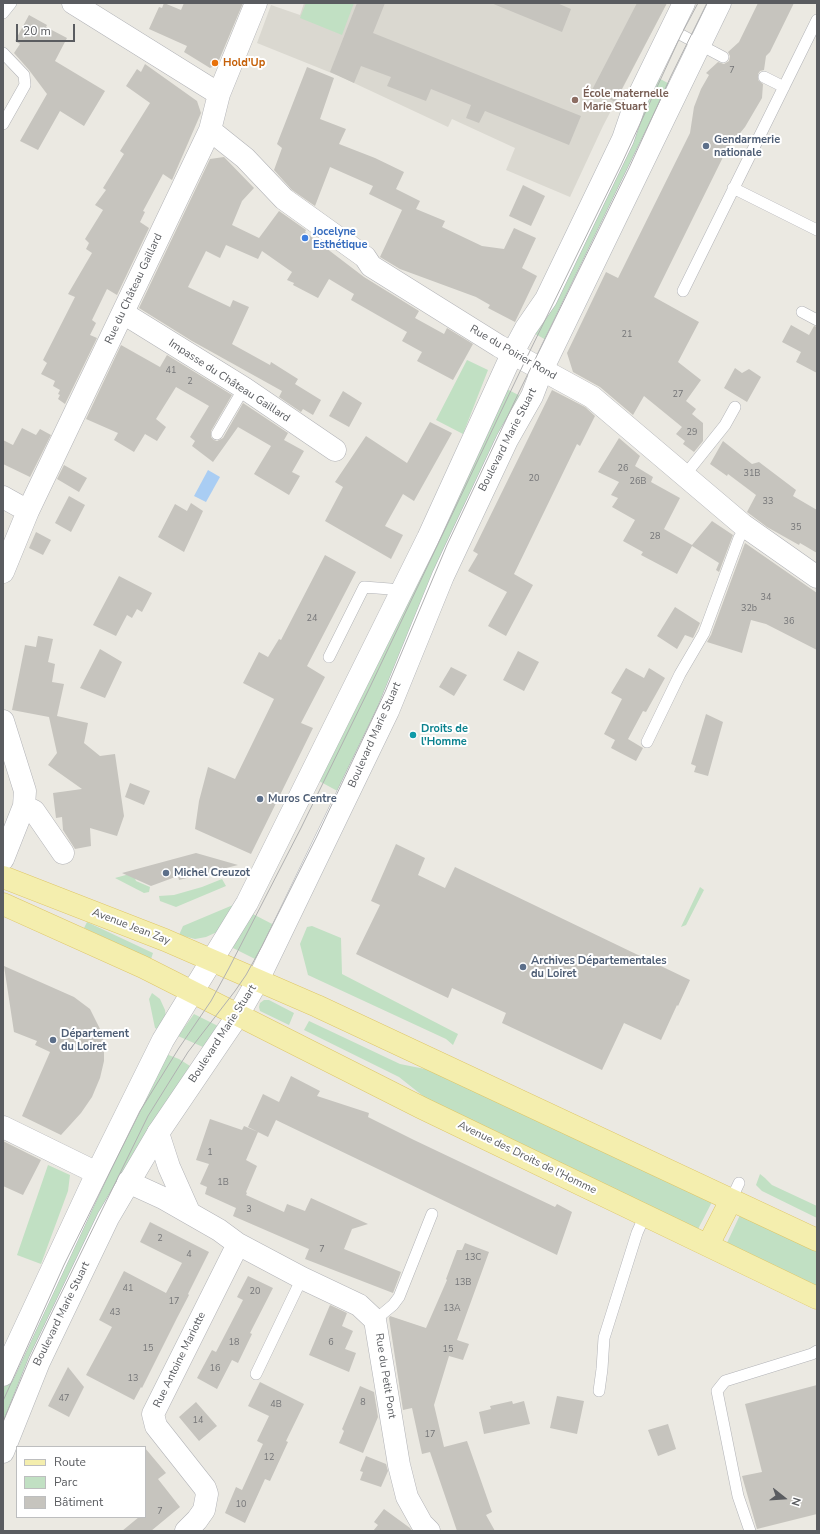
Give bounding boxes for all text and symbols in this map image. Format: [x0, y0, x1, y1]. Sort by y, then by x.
scale bar [18, 16, 77, 42]
text: 20 m [23, 23, 51, 39]
place label: Hold'Up [223, 56, 265, 70]
marker: Hold'Up [210, 58, 220, 68]
house number: 7 [729, 66, 735, 76]
place label: École maternelle Marie Stuart [583, 87, 669, 113]
marker: École maternelle Marie Stuart [570, 95, 580, 105]
place label: Gendarmerie nationale [714, 133, 780, 159]
marker: Gendarmerie nationale [701, 141, 711, 151]
place label: Jocelyne Esthétique [313, 225, 367, 251]
street label: Rue du Château Gaillard [103, 232, 165, 346]
marker: Jocelyne Esthétique [300, 233, 310, 243]
street label: Rue du Poirier Rond [467, 323, 559, 383]
house number: 21 [622, 330, 632, 340]
street label: Impasse du Château Gaillard [166, 337, 292, 425]
house number: 41 [166, 366, 176, 376]
house number: 2 [187, 377, 193, 387]
street label: Boulevard Marie Stuart [476, 386, 540, 494]
house number: 27 [673, 390, 683, 400]
house number: 29 [687, 428, 697, 438]
house number: 26 [618, 464, 628, 474]
house number: 31B [744, 469, 760, 479]
house number: 20 [529, 474, 539, 484]
house number: 26B [630, 477, 646, 487]
house number: 33 [763, 497, 773, 507]
house number: 35 [791, 523, 801, 533]
house number: 28 [650, 532, 660, 542]
house number: 34 [761, 593, 771, 603]
house number: 32b [741, 604, 757, 614]
house number: 24 [307, 614, 317, 624]
house number: 36 [784, 617, 794, 627]
street label: Boulevard Marie Stuart [346, 680, 404, 790]
place label: Droits de l'Homme [421, 722, 468, 748]
marker: Droits de l'Homme [408, 730, 418, 740]
place label: Muros Centre [268, 792, 337, 806]
marker: Muros Centre [255, 794, 265, 804]
place label: Michel Creuzot [174, 866, 250, 880]
marker: Michel Creuzot [161, 868, 171, 878]
street label: Avenue Jean Zay [90, 906, 172, 948]
place label: Archives Départementales du Loiret [531, 954, 667, 980]
marker: Archives Départementales du Loiret [518, 962, 528, 972]
street label: Boulevard Marie Stuart [186, 982, 260, 1086]
place label: Département du Loiret [61, 1027, 129, 1053]
marker: Département du Loiret [48, 1035, 58, 1045]
street label: Avenue des Droits de l'Homme [455, 1119, 599, 1197]
house number: 1 [207, 1148, 213, 1158]
house number: 1B [217, 1178, 229, 1188]
house number: 3 [246, 1205, 252, 1215]
house number: 2 [157, 1234, 163, 1244]
house number: 7 [319, 1245, 325, 1255]
house number: 4 [186, 1250, 192, 1260]
house number: 13C [465, 1253, 481, 1263]
street label: Boulevard Marie Stuart [31, 1260, 93, 1368]
house number: 13B [455, 1278, 471, 1288]
house number: 41 [123, 1284, 133, 1294]
house number: 20 [250, 1287, 260, 1297]
house number: 17 [169, 1297, 179, 1307]
house number: 13A [443, 1304, 461, 1314]
house number: 43 [110, 1308, 120, 1318]
street label: Rue Antoine Mariotte [151, 1310, 209, 1410]
street label: Rue du Petit Pont [372, 1332, 398, 1420]
house number: 18 [229, 1338, 239, 1348]
house number: 6 [328, 1338, 334, 1348]
house number: 15 [143, 1344, 153, 1354]
house number: 15 [443, 1345, 453, 1355]
house number: 16 [210, 1364, 220, 1374]
house number: 13 [128, 1374, 138, 1384]
house number: 47 [59, 1394, 69, 1404]
house number: 8 [360, 1398, 366, 1408]
house number: 4B [270, 1400, 282, 1410]
house number: 14 [193, 1416, 203, 1426]
house number: 17 [425, 1430, 435, 1440]
legend [16, 1446, 146, 1518]
house number: 12 [264, 1453, 274, 1463]
text: Route [54, 1454, 86, 1470]
text: Parc [54, 1474, 77, 1490]
north arrow [764, 1478, 804, 1518]
text: Bâtiment [54, 1494, 103, 1510]
text: N [788, 1496, 804, 1508]
house number: 10 [236, 1500, 246, 1510]
house number: 7 [157, 1507, 163, 1517]

